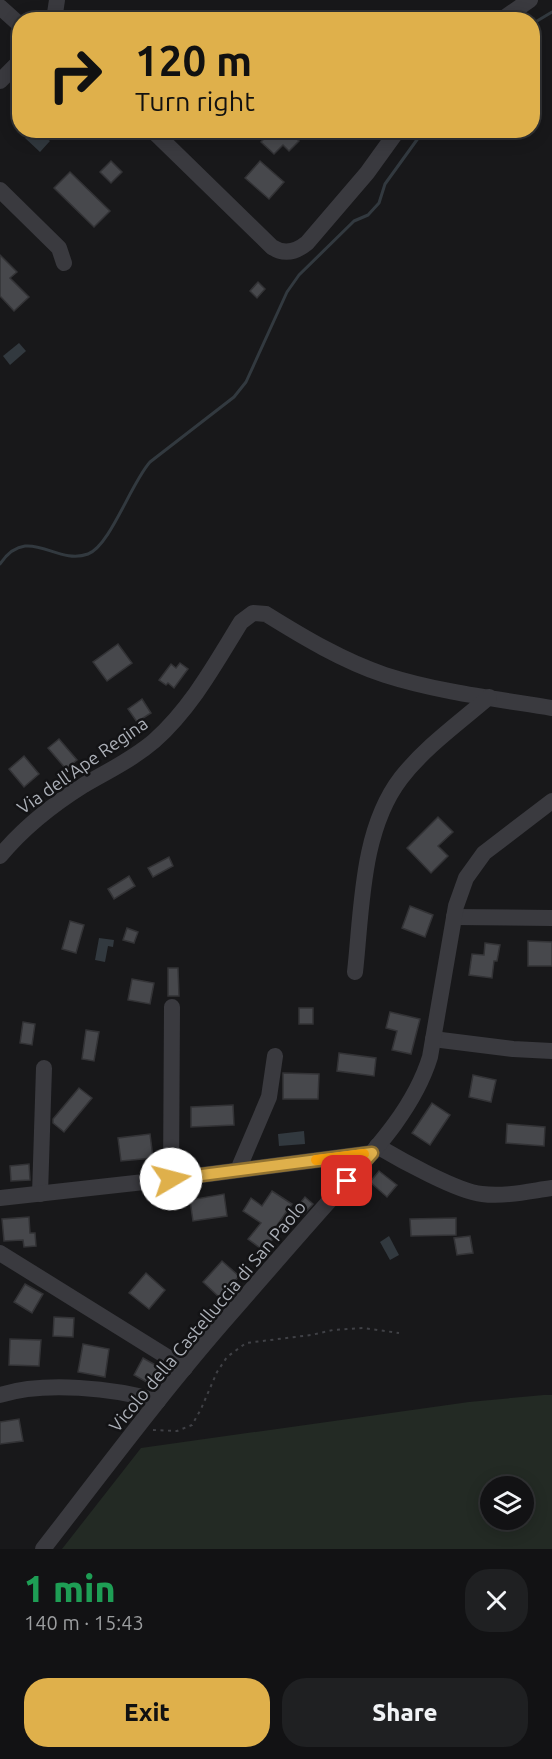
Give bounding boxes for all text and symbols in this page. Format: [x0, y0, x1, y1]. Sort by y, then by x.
icon: right [36, 36, 114, 114]
text: 120 m [135, 37, 252, 84]
text: Turn right [135, 86, 255, 116]
street label: Via dell'Ape Regina [13, 713, 151, 817]
position arrow [139, 1147, 203, 1211]
pin [321, 1155, 372, 1206]
icon: arrive [330, 1164, 363, 1197]
street label: Vicolo della Castelluccia di San Paolo [105, 1197, 309, 1435]
map controls [480, 1476, 534, 1530]
button: layers [480, 1476, 534, 1530]
text: 1 min [24, 1568, 116, 1609]
button: close [465, 1569, 528, 1632]
text: 140 m · 15:43 [24, 1611, 144, 1634]
button: Exit [24, 1678, 270, 1747]
button: Share [282, 1678, 528, 1747]

